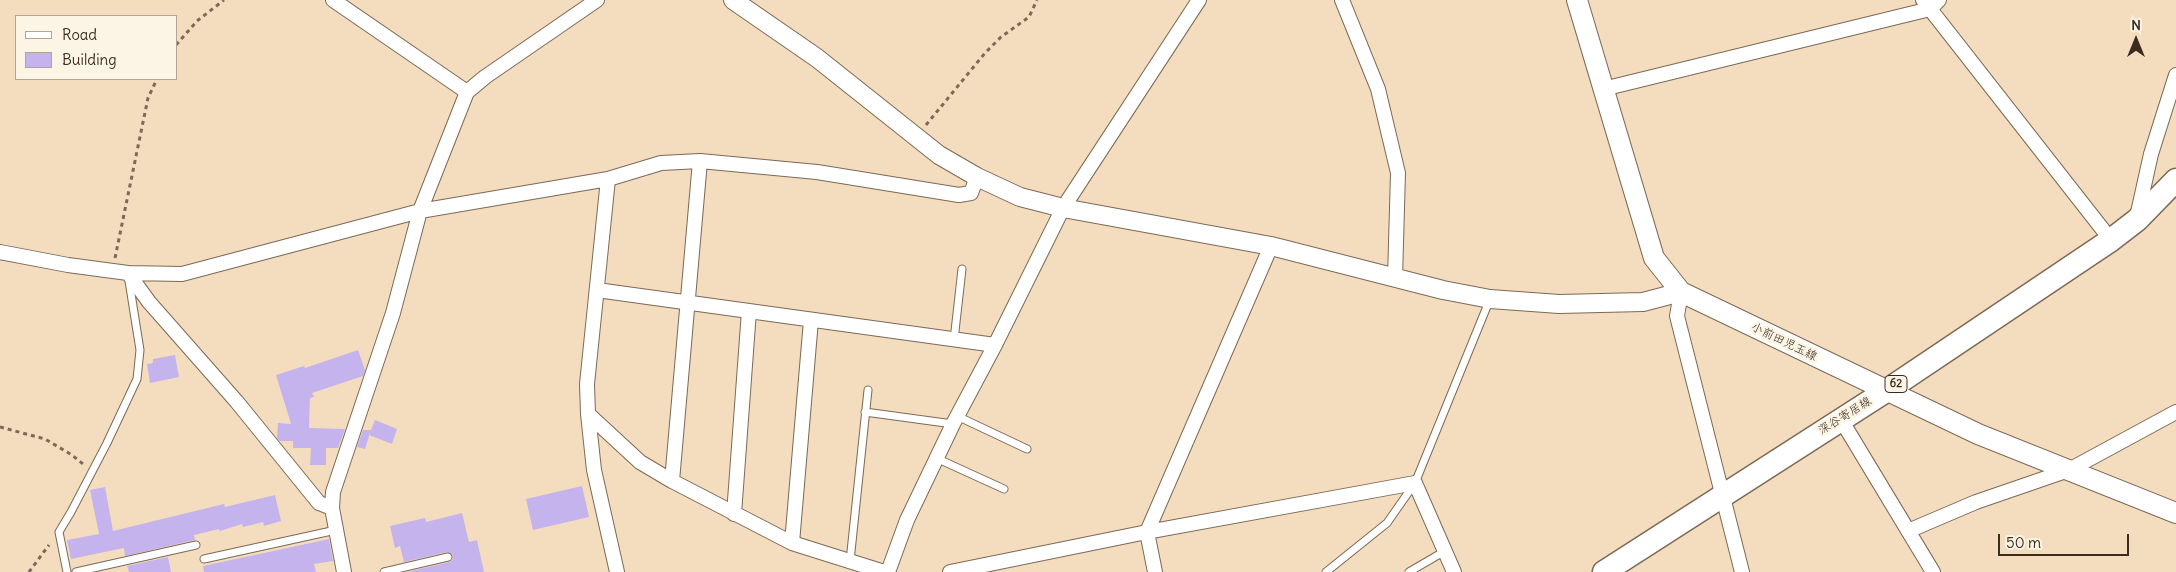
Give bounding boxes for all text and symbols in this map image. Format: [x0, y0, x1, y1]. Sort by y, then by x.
legend [15, 15, 178, 80]
north arrow [2111, 15, 2161, 65]
text: N [2131, 16, 2141, 34]
text: Road [62, 25, 97, 44]
text: Building [62, 50, 117, 69]
street label: 小前田児玉線 [1748, 320, 1820, 364]
road number: 62 [1885, 376, 1907, 392]
street label: 深谷寄居線 [1816, 394, 1874, 438]
scale bar [2001, 524, 2132, 556]
text: 50 m [2006, 533, 2041, 552]

